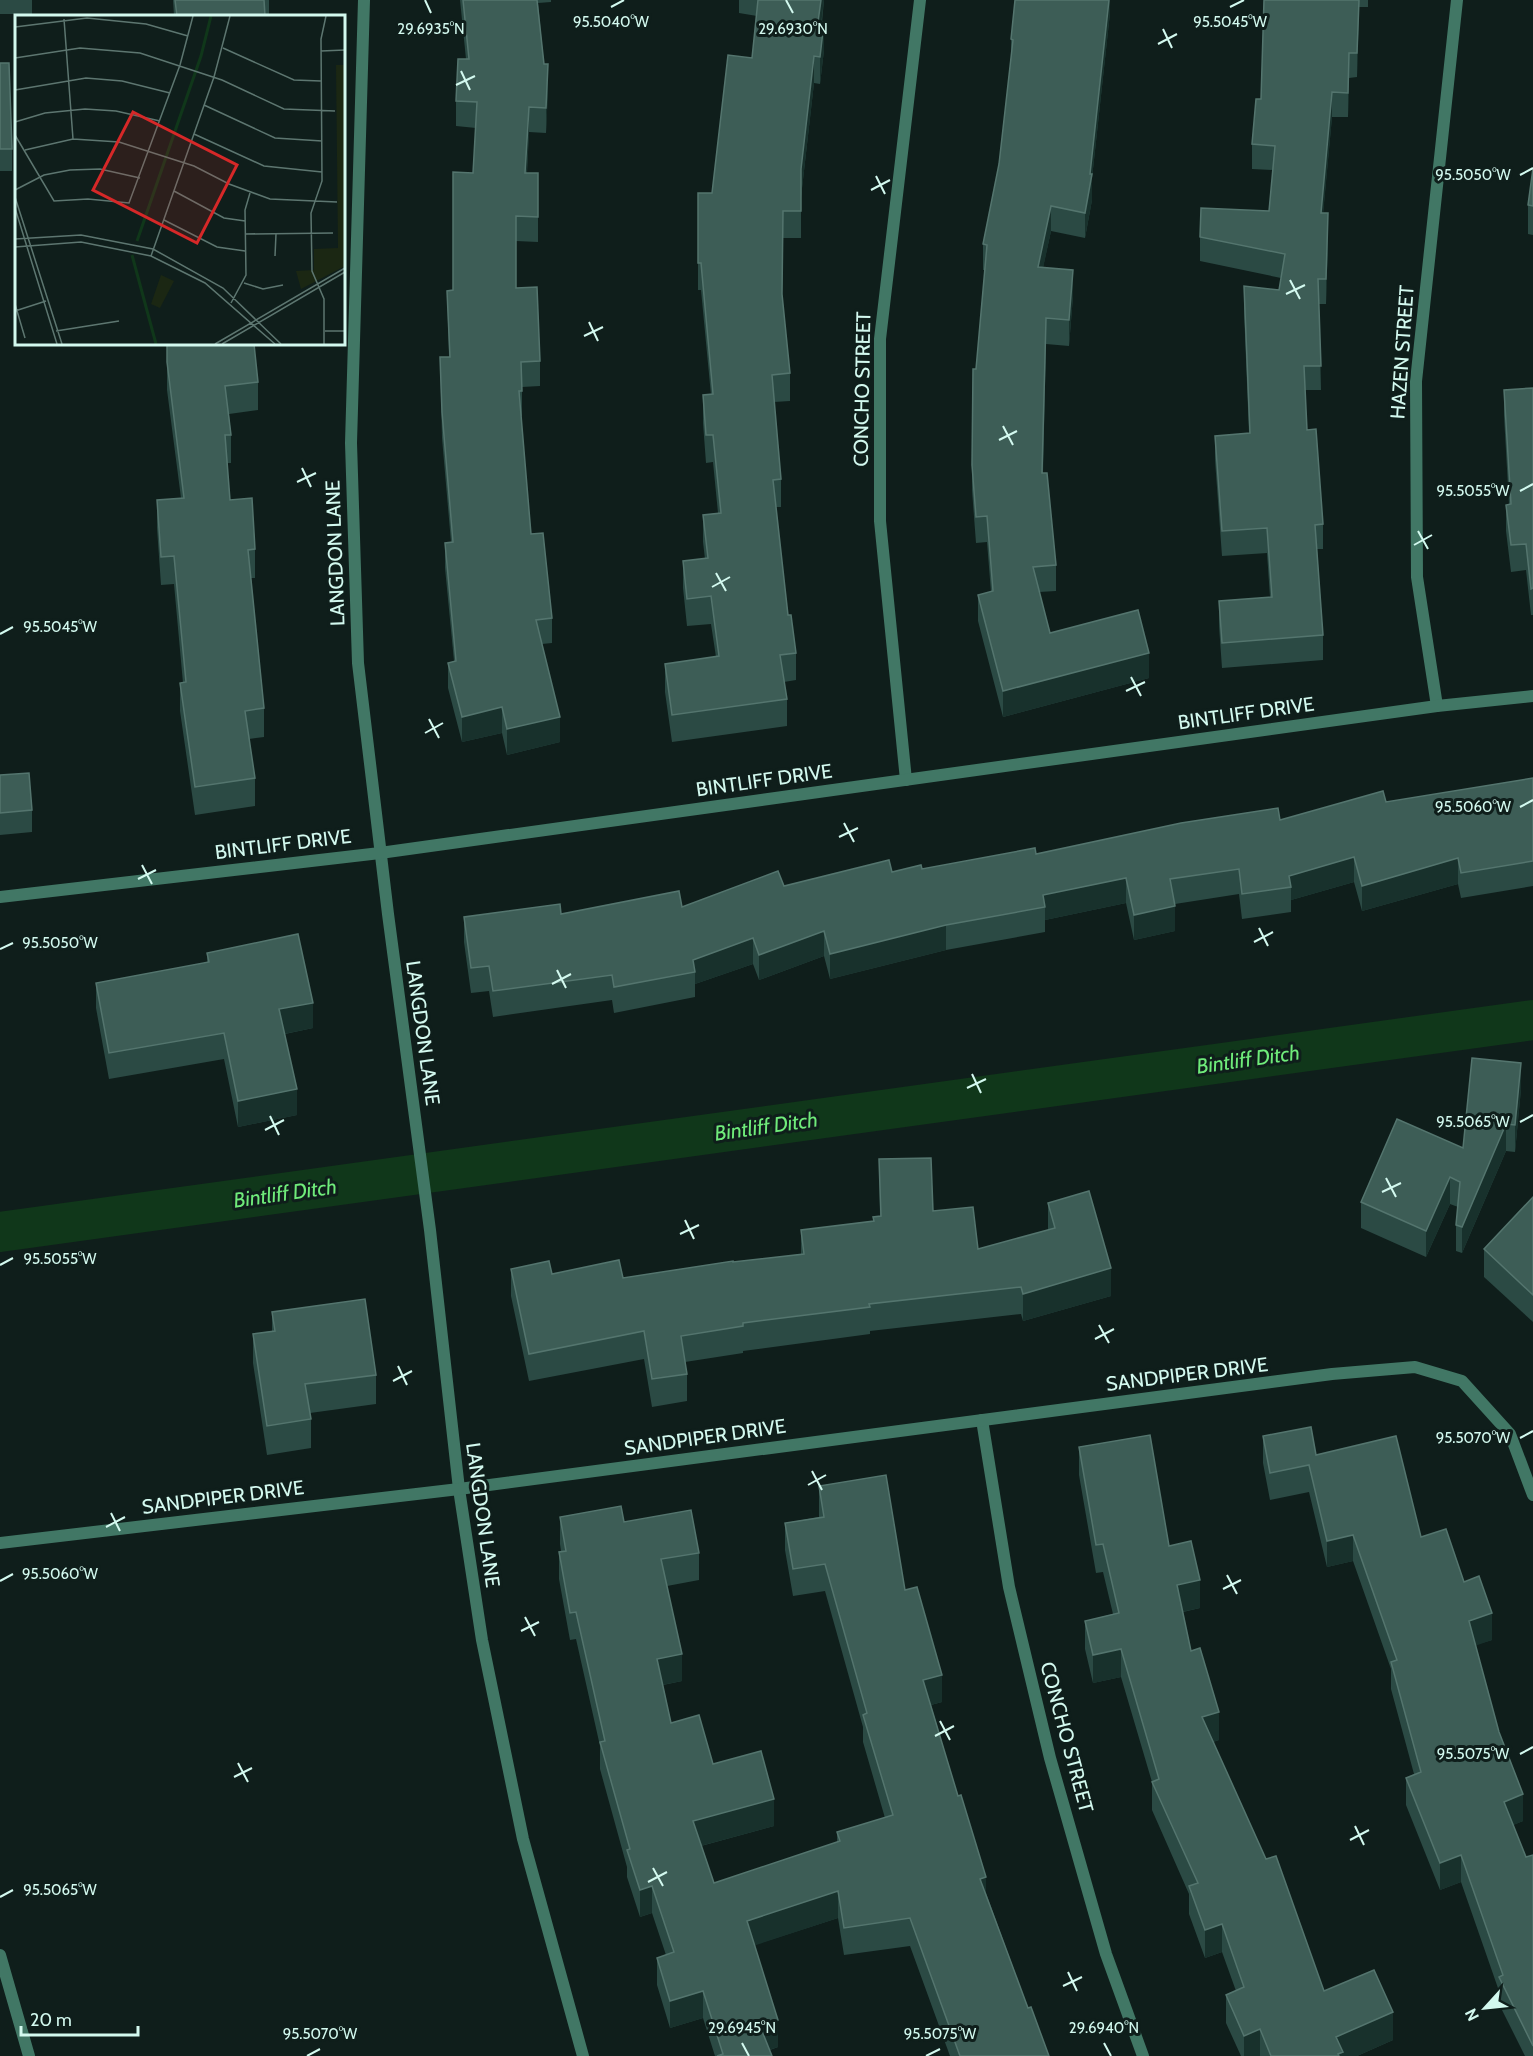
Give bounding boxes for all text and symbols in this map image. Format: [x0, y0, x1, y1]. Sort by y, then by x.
text: 95.5040°W [573, 13, 650, 31]
text: 95.5045°W [1193, 13, 1268, 31]
inset map [15, 15, 345, 345]
text: 29.6935°N [397, 20, 465, 38]
text: 29.6930°N [758, 20, 828, 38]
text: 95.5050°W [1435, 166, 1512, 184]
street label: HAZEN STREET [1385, 284, 1419, 420]
street label: CONCHO STREET [849, 311, 875, 467]
street label: LANGDON LANE [320, 480, 350, 626]
text: 95.5055°W [1436, 482, 1510, 500]
text: 95.5045°W [23, 618, 98, 636]
street label: BINTLIFF DRIVE [1176, 692, 1316, 734]
street label: BINTLIFF DRIVE [694, 759, 834, 801]
text: 95.5060°W [1435, 798, 1512, 816]
street label: BINTLIFF DRIVE [213, 824, 353, 864]
text: 95.5050°W [22, 934, 99, 952]
street label: LANGDON LANE [401, 959, 445, 1107]
water label: Bintliff Ditch [1195, 1039, 1301, 1079]
water label: Bintliff Ditch [713, 1106, 819, 1146]
text: 95.5065°W [1436, 1113, 1511, 1131]
water label: Bintliff Ditch [232, 1173, 338, 1213]
text: 95.5055°W [23, 1250, 97, 1268]
street label: SANDPIPER DRIVE [1105, 1352, 1269, 1396]
street label: SANDPIPER DRIVE [623, 1414, 787, 1460]
text: 95.5070°W [1436, 1429, 1511, 1447]
street label: LANGDON LANE [461, 1441, 505, 1589]
street label: SANDPIPER DRIVE [141, 1475, 305, 1519]
text: 95.5060°W [22, 1565, 99, 1583]
street label: CONCHO STREET [1035, 1659, 1099, 1815]
text: 95.5075°W [1437, 1745, 1510, 1763]
text: 95.5065°W [23, 1881, 98, 1899]
north arrow [1455, 1978, 1515, 2038]
scale bar [21, 1999, 138, 2037]
text: N [1461, 2005, 1483, 2024]
text: 20 m [30, 2009, 72, 2031]
text: 29.6945°N [708, 2019, 776, 2037]
text: 29.6940°N [1069, 2019, 1139, 2037]
text: 95.5070°W [283, 2025, 358, 2043]
text: 95.5075°W [904, 2025, 977, 2043]

